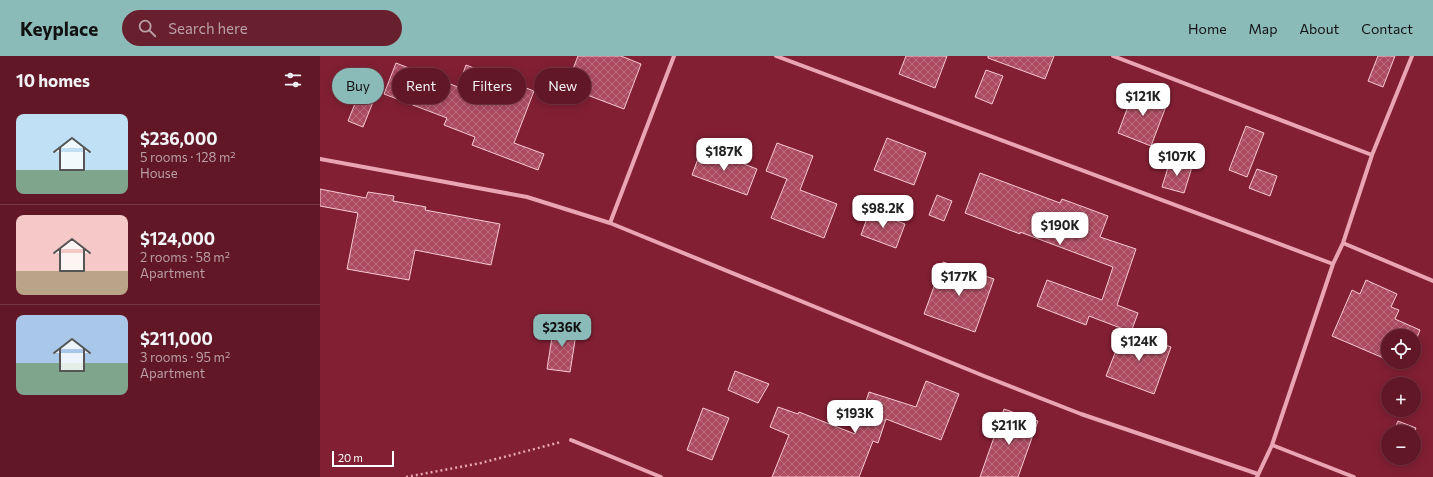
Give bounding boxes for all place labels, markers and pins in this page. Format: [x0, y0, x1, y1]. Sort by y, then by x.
pin: $121K [1115, 83, 1171, 117]
pin: $187K [696, 138, 752, 172]
pin: $107K [1149, 143, 1205, 177]
pin: $98.2K [850, 195, 916, 229]
pin: $190K [1032, 212, 1088, 246]
pin: $177K [931, 263, 987, 297]
pin: $236K [534, 314, 590, 348]
pin: $124K [1111, 328, 1167, 362]
pin: $193K [827, 400, 883, 434]
pin: $211K [981, 412, 1037, 446]

